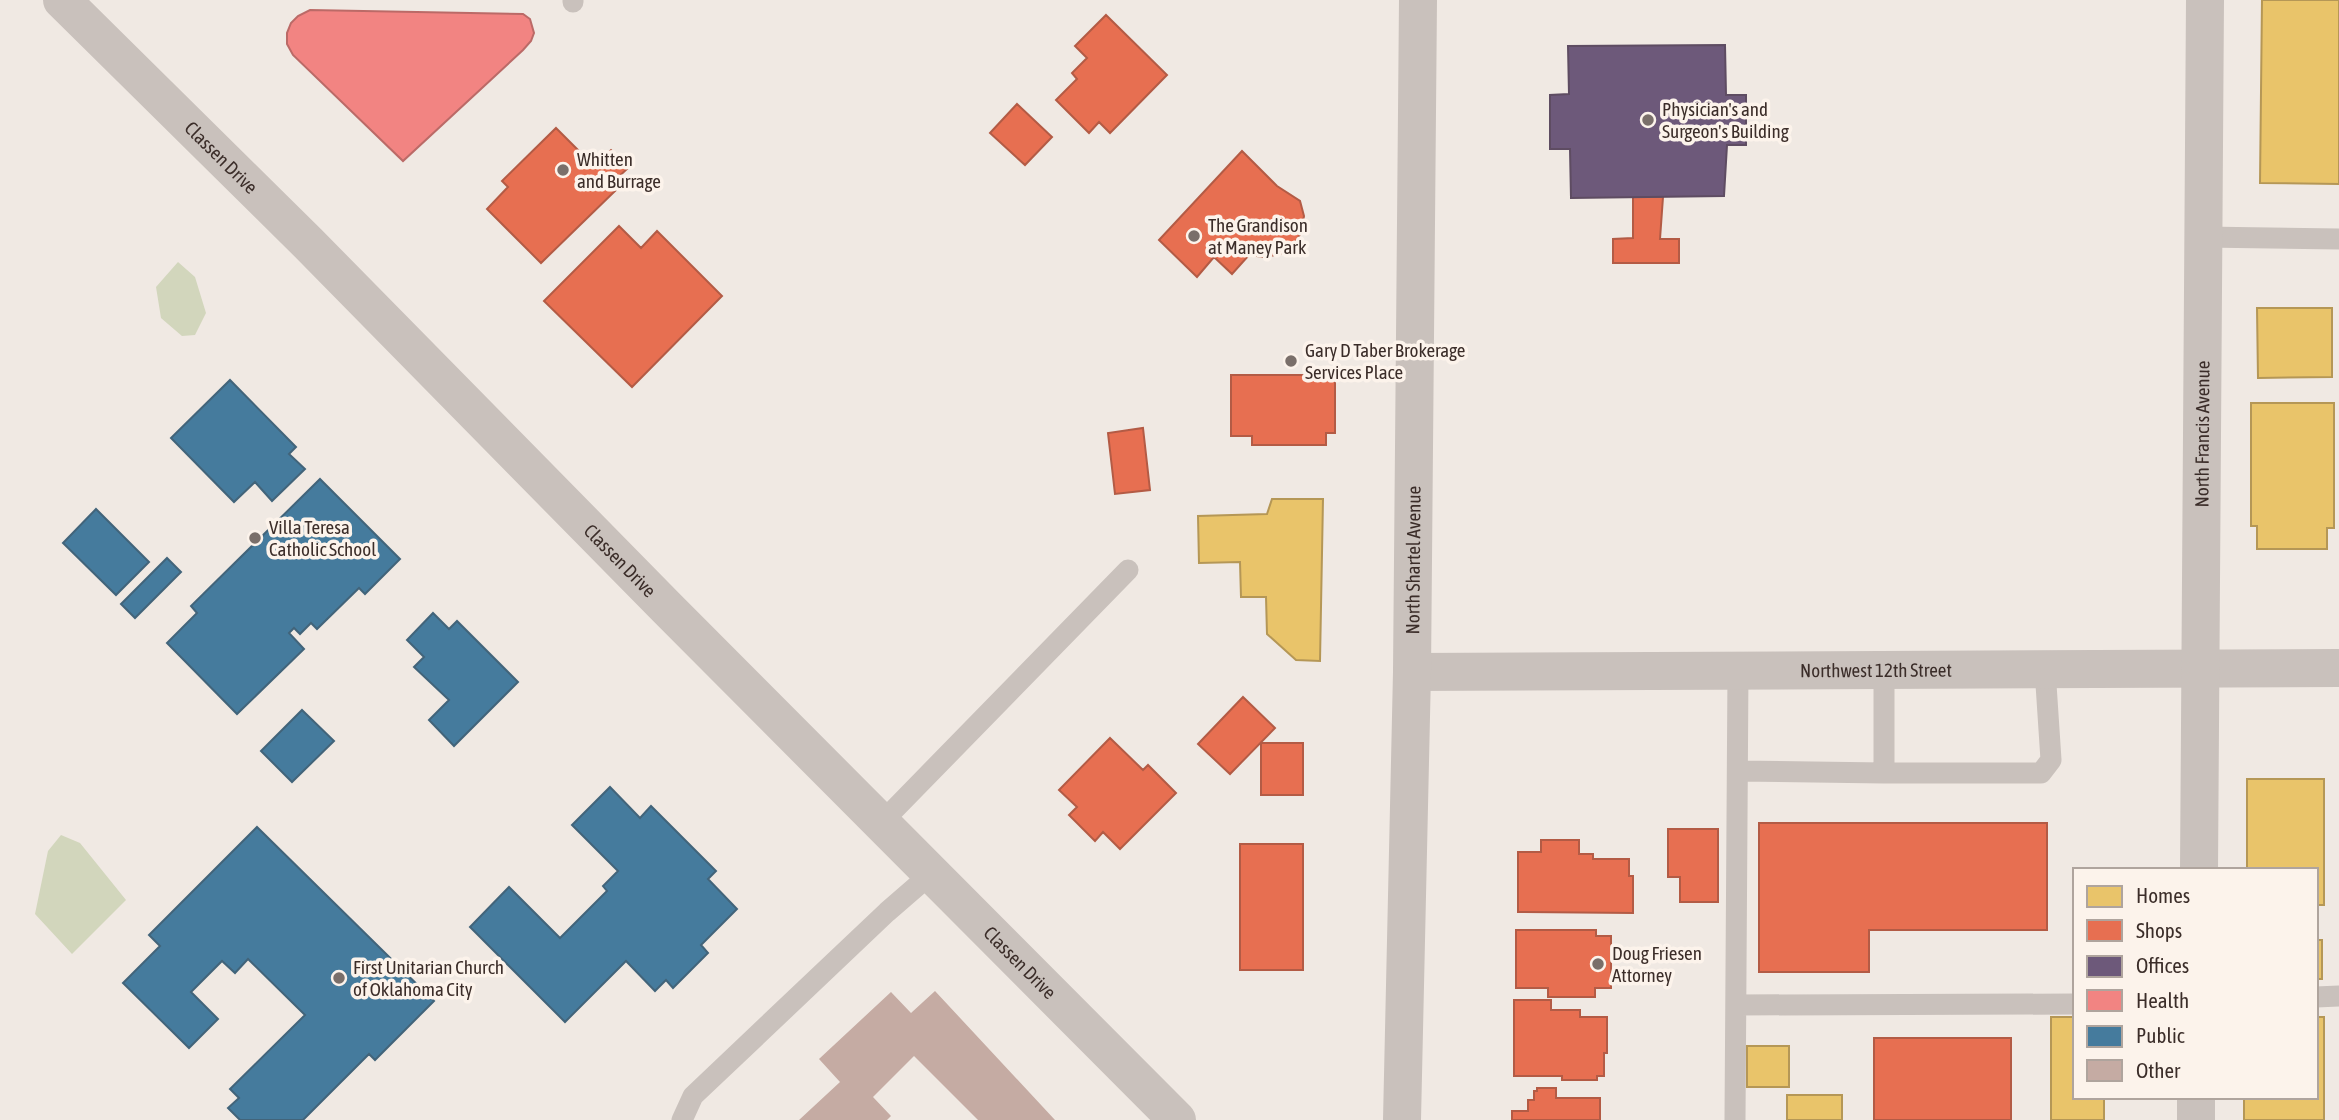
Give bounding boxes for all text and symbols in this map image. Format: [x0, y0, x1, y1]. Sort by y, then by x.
place label: Physician's and Surgeon's Building [1662, 98, 1790, 142]
marker: Physician's and Surgeon's Building [1640, 112, 1656, 128]
street label: Classen Drive [180, 117, 262, 198]
place label: Whitten and Burrage [577, 148, 661, 192]
marker: Whitten and Burrage [555, 162, 571, 178]
place label: The Grandison at Maney Park [1208, 214, 1308, 258]
marker: The Grandison at Maney Park [1186, 228, 1202, 244]
place label: Gary D Taber Brokerage Services Place [1305, 339, 1466, 383]
marker: Gary D Taber Brokerage Services Place [1283, 353, 1299, 369]
street label: North Francis Avenue [2191, 361, 2214, 508]
street label: North Shartel Avenue [1401, 486, 1425, 635]
place label: Villa Teresa Catholic School [269, 516, 376, 560]
street label: Classen Drive [580, 519, 661, 601]
marker: Villa Teresa Catholic School [247, 530, 263, 546]
street label: Northwest 12th Street [1800, 659, 1952, 681]
legend [2073, 868, 2318, 1099]
text: Homes [2136, 883, 2190, 907]
text: Shops [2136, 918, 2182, 942]
street label: Classen Drive [979, 922, 1061, 1003]
place label: Doug Friesen Attorney [1612, 942, 1702, 986]
text: Offices [2136, 953, 2189, 977]
place label: First Unitarian Church of Oklahoma City [353, 956, 504, 1000]
marker: Doug Friesen Attorney [1590, 956, 1606, 972]
marker: First Unitarian Church of Oklahoma City [331, 970, 347, 986]
text: Health [2136, 988, 2189, 1012]
text: Public [2136, 1023, 2185, 1047]
text: Other [2136, 1058, 2181, 1082]

